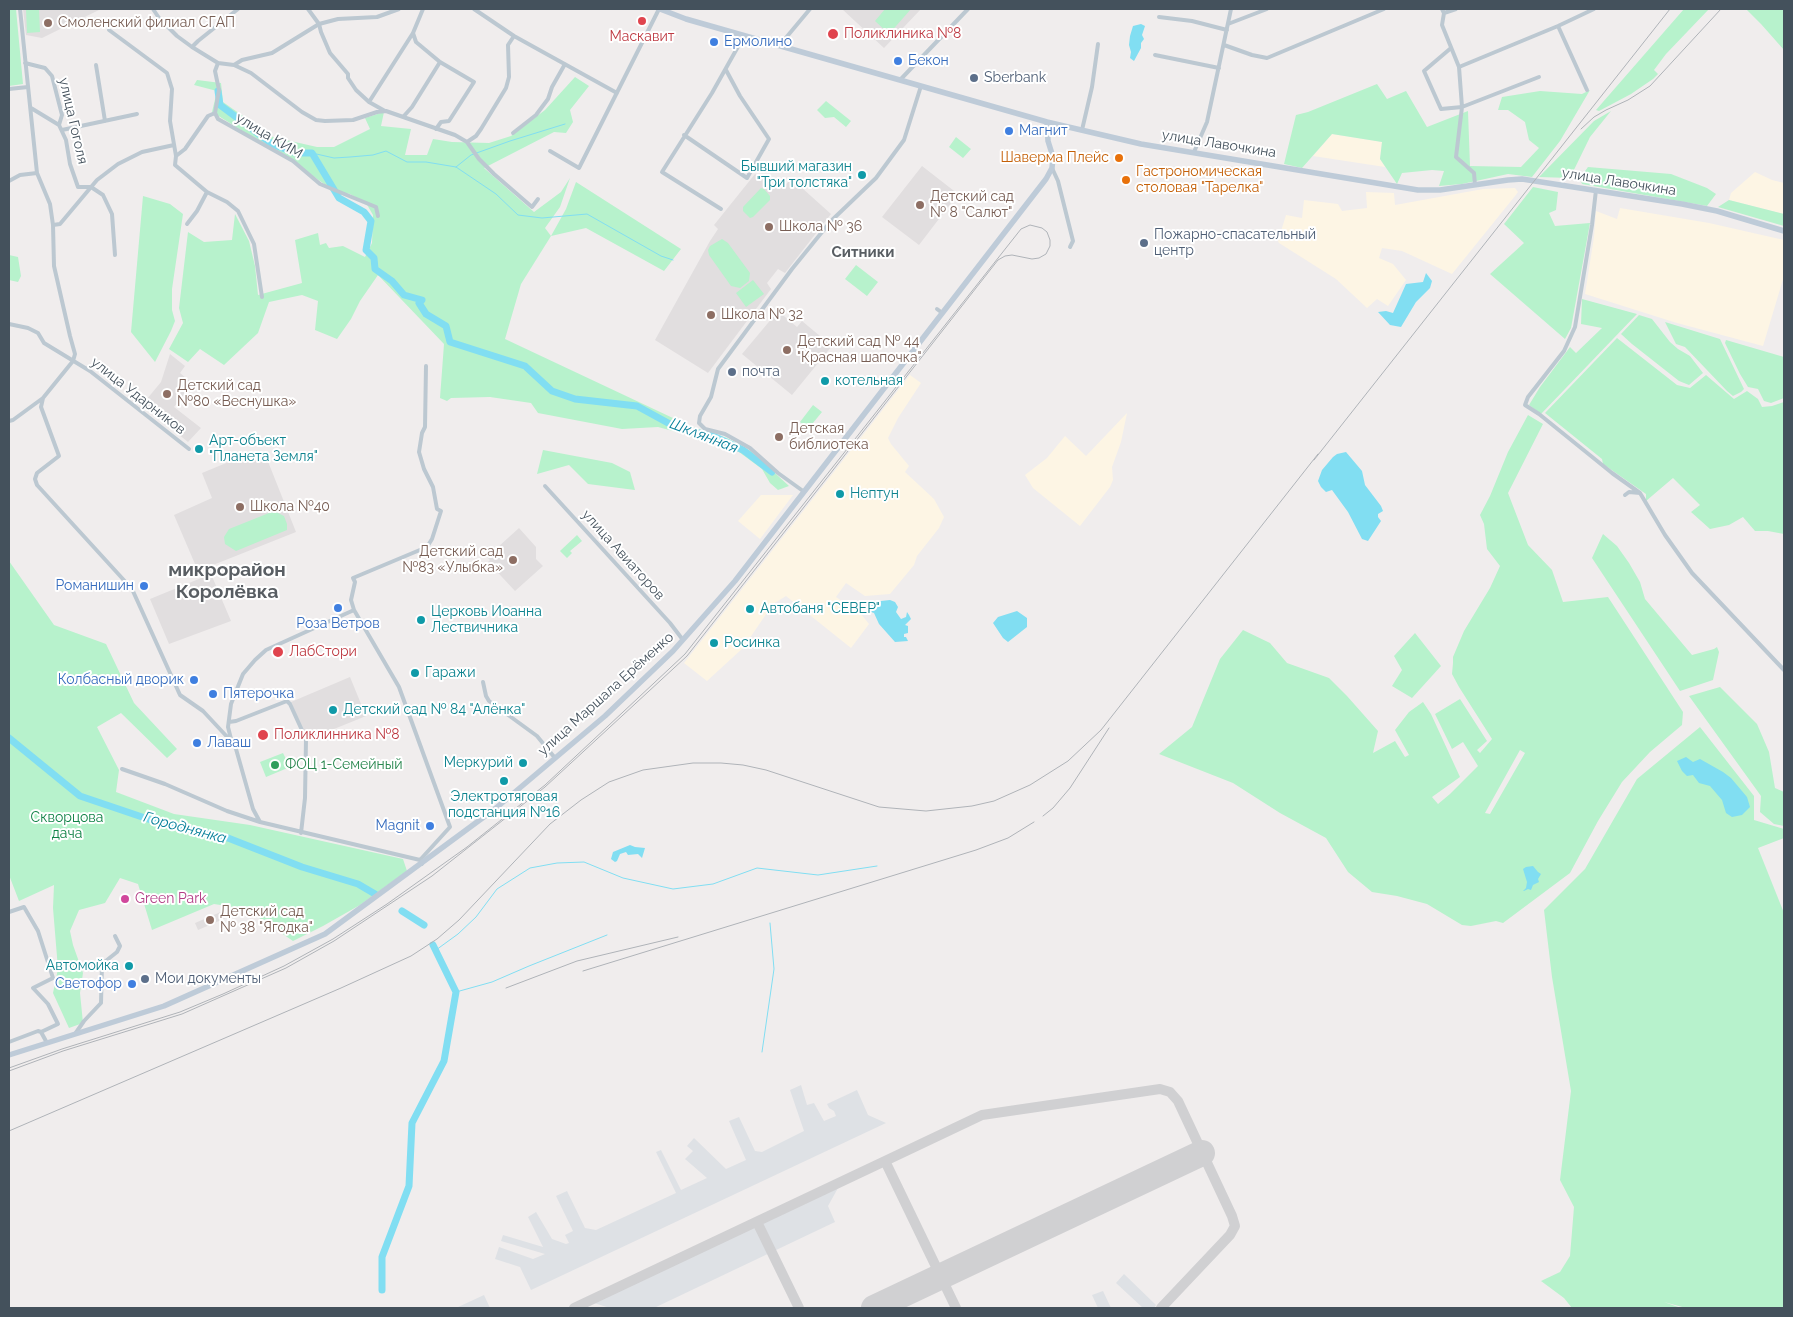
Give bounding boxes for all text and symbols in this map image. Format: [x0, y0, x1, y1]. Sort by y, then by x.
place label: Смоленский филиал СГАП [58, 15, 235, 31]
marker: Маскавит [636, 15, 648, 27]
marker: Смоленский филиал СГАП [42, 17, 54, 29]
place label: Поликлиника №8 [844, 26, 961, 42]
marker: Поликлиника №8 [826, 27, 840, 41]
place label: Маскавит [610, 29, 674, 45]
place label: Ермолино [724, 34, 792, 50]
marker: Ермолино [708, 36, 720, 48]
place label: Бекон [908, 53, 949, 69]
marker: Бекон [892, 55, 904, 67]
place label: Sberbank [984, 70, 1046, 86]
marker: Sberbank [968, 72, 980, 84]
street label: улица Гоголя [55, 76, 91, 166]
street label: улица КИМ [233, 109, 305, 163]
place label: Магнит [1019, 123, 1068, 139]
marker: Магнит [1003, 125, 1015, 137]
street label: улица Лавочкина [1161, 127, 1277, 161]
place label: Шаверма Плейс [1001, 150, 1109, 166]
marker: Шаверма Плейс [1113, 152, 1125, 164]
place label: Бывший магазин "Три толстяка" [741, 159, 852, 192]
place label: Гастрономическая столовая "Тарелка" [1136, 164, 1263, 196]
street label: улица Лавочкина [1561, 165, 1677, 199]
marker: Бывший магазин "Три толстяка" [856, 169, 868, 181]
marker: Гастрономическая столовая "Тарелка" [1120, 174, 1132, 186]
place label: Детский сад № 8 "Салют" [930, 189, 1014, 222]
marker: Детский сад № 8 "Салют" [914, 199, 926, 211]
place label: Школа № 36 [779, 219, 862, 235]
marker: Школа № 36 [763, 221, 775, 233]
place label: Пожарно-спасательный центр [1154, 227, 1316, 260]
marker: Пожарно-спасательный центр [1138, 237, 1150, 249]
district label: Ситники [832, 243, 894, 261]
place label: Школа № 32 [721, 307, 803, 323]
marker: Школа № 32 [705, 309, 717, 321]
place label: Детский сад № 44 "Красная шапочка" [797, 334, 922, 367]
marker: Детский сад № 44 "Красная шапочка" [781, 344, 793, 356]
street label: улица Ударников [87, 354, 189, 438]
place label: почта [742, 364, 780, 380]
marker: почта [726, 366, 738, 378]
place label: котельная [835, 373, 903, 389]
marker: котельная [819, 375, 831, 387]
place label: Детский сад №80 «Веснушка» [177, 378, 296, 411]
marker: Детский сад №80 «Веснушка» [161, 388, 173, 400]
water label: Шклянная [667, 415, 741, 457]
place label: Детская библиотека [789, 421, 869, 454]
marker: Детская библиотека [773, 431, 785, 443]
place label: Арт-объект "Планета Земля" [209, 433, 318, 466]
marker: Арт-объект "Планета Земля" [193, 443, 205, 455]
place label: Нептун [850, 486, 899, 502]
marker: Нептун [834, 488, 846, 500]
place label: Школа №40 [250, 499, 330, 515]
marker: Школа №40 [234, 501, 246, 513]
street label: улица Авиаторов [578, 506, 668, 604]
place label: Детский сад №83 «Улыбка» [402, 544, 503, 576]
marker: Детский сад №83 «Улыбка» [507, 554, 519, 566]
district label: микрорайон Королёвка [168, 559, 286, 603]
place label: Романишин [55, 578, 134, 594]
marker: Романишин [138, 580, 150, 592]
place label: Автобаня "СЕВЕР" [760, 601, 880, 617]
marker: Роза Ветров [332, 602, 344, 614]
marker: Автобаня "СЕВЕР" [744, 603, 756, 615]
place label: Церковь Иоанна Лествичника [431, 604, 542, 636]
marker: Церковь Иоанна Лествичника [415, 614, 427, 626]
place label: Роза Ветров [296, 616, 380, 632]
street label: улица Маршала Ерёменко [535, 629, 677, 759]
place label: Росинка [724, 635, 780, 651]
marker: Росинка [708, 637, 720, 649]
place label: ЛабСтори [289, 644, 357, 660]
marker: ЛабСтори [271, 645, 285, 659]
place label: Гаражи [425, 665, 475, 681]
marker: Гаражи [409, 667, 421, 679]
place label: Колбасный дворик [58, 672, 184, 688]
marker: Колбасный дворик [188, 674, 200, 686]
place label: Пятерочка [223, 686, 294, 702]
marker: Пятерочка [207, 688, 219, 700]
place label: Детский сад № 84 "Алёнка" [343, 702, 525, 718]
marker: Детский сад № 84 "Алёнка" [327, 704, 339, 716]
place label: Поликлинника №8 [274, 727, 400, 743]
marker: Поликлинника №8 [256, 728, 270, 742]
place label: Лаваш [207, 735, 251, 751]
marker: Лаваш [191, 737, 203, 749]
place label: Меркурий [444, 755, 513, 771]
place label: ФОЦ 1-Семейный [285, 757, 403, 773]
marker: Меркурий [517, 757, 529, 769]
marker: ФОЦ 1-Семейный [269, 759, 281, 771]
marker: Электротяговая подстанция №16 [498, 775, 510, 787]
place label: Электротяговая подстанция №16 [448, 789, 560, 822]
water label: Городнянка [141, 808, 229, 848]
park label: Скворцова дача [31, 810, 103, 842]
place label: Magnit [376, 818, 420, 834]
marker: Magnit [424, 820, 436, 832]
place label: Green Park [135, 891, 206, 907]
marker: Green Park [119, 893, 131, 905]
place label: Детский сад № 38 "Ягодка" [220, 904, 313, 936]
marker: Детский сад № 38 "Ягодка" [204, 914, 216, 926]
place label: Автомойка [46, 958, 119, 974]
marker: Автомойка [123, 960, 135, 972]
place label: Мои документы [155, 971, 261, 987]
marker: Мои документы [139, 973, 151, 985]
place label: Светофор [55, 976, 122, 992]
marker: Светофор [126, 978, 138, 990]

